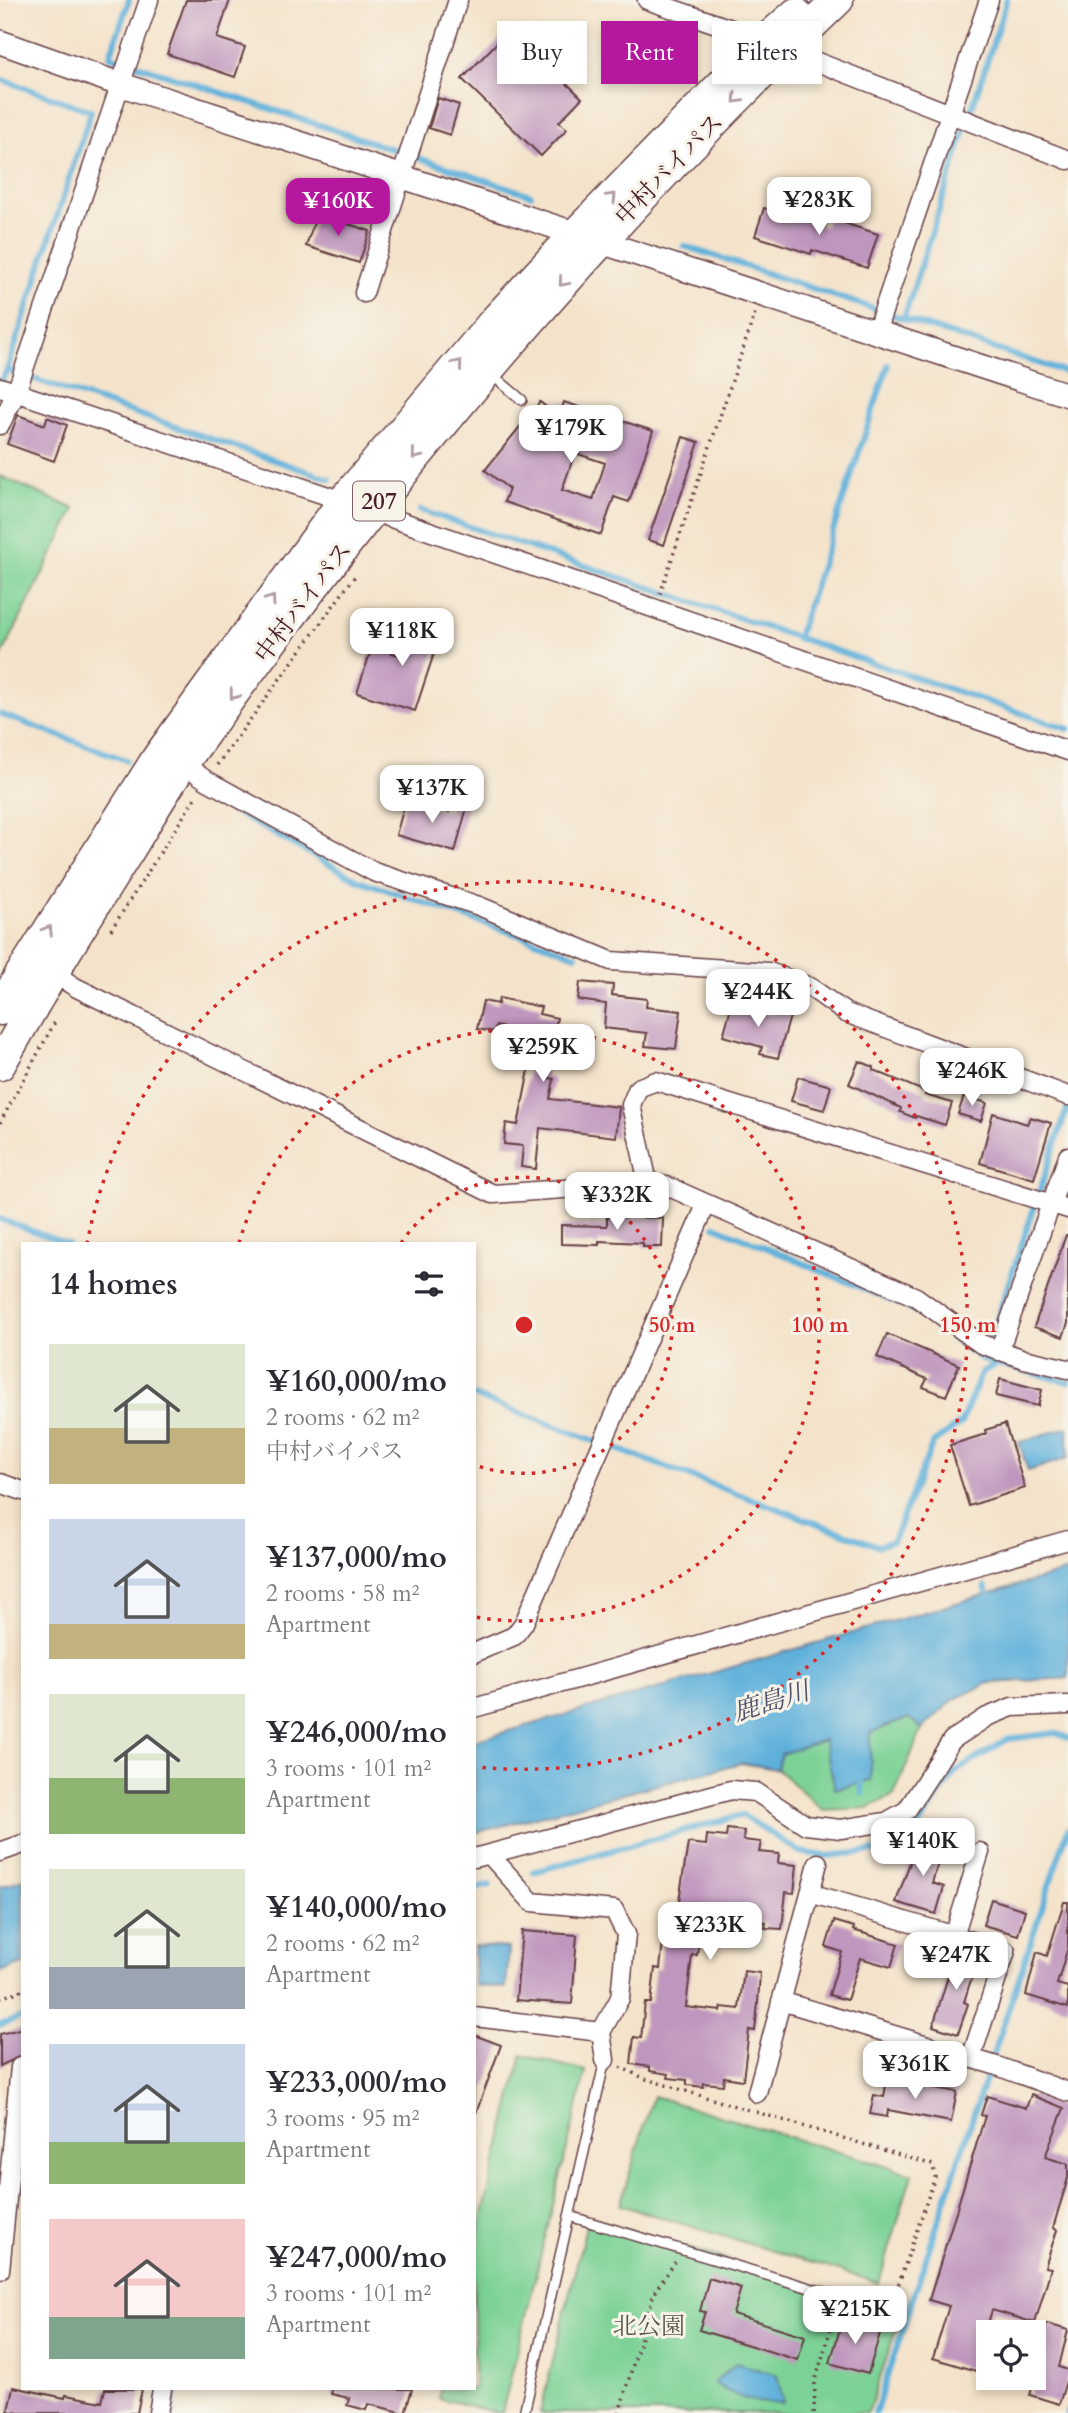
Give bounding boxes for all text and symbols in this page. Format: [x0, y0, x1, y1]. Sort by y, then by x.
chip: Buy [497, 21, 587, 84]
chip: Rent [601, 21, 698, 84]
chip: Filters [712, 21, 822, 84]
one-way arrow [732, 91, 745, 104]
street label: 中村バイパス [608, 106, 731, 232]
pin: ¥283K [770, 177, 868, 237]
pin: ¥160K [289, 178, 387, 238]
text: ¥283K [783, 184, 855, 215]
text: ¥160K [302, 185, 374, 216]
one-way arrow [603, 192, 616, 205]
one-way arrow [559, 274, 571, 287]
one-way arrow [450, 360, 462, 373]
pin: ¥179K [522, 406, 620, 465]
text: ¥179K [535, 412, 607, 443]
one-way arrow [412, 447, 424, 460]
road number: 207 [353, 481, 405, 520]
street label: 中村バイパス [247, 535, 360, 670]
one-way arrow [263, 595, 275, 608]
pin: ¥118K [353, 608, 451, 668]
text: ¥118K [366, 615, 438, 646]
one-way arrow [230, 687, 242, 700]
pin: ¥137K [383, 766, 481, 825]
text: ¥137K [396, 772, 468, 803]
one-way arrow [39, 925, 52, 938]
pin: ¥244K [709, 970, 807, 1029]
text: ¥244K [722, 976, 794, 1007]
pin: ¥259K [494, 1024, 592, 1084]
text: ¥259K [507, 1031, 579, 1062]
pin: ¥246K [923, 1048, 1021, 1108]
text: ¥246K [936, 1055, 1008, 1086]
pin: ¥332K [568, 1172, 666, 1232]
text: ¥332K [581, 1179, 653, 1210]
text: 14 homes [49, 1264, 178, 1305]
icon: filters [410, 1265, 448, 1303]
text: 50 m [649, 1311, 696, 1340]
text: 100 m [791, 1311, 849, 1340]
text: 150 m [939, 1311, 997, 1340]
centre of rings [512, 1313, 536, 1337]
text: ¥160,000/mo [266, 1361, 447, 1402]
icon: home [105, 1372, 189, 1456]
text: 2 rooms · 62 m² [266, 1402, 419, 1433]
text: 中村バイパス [266, 1436, 404, 1467]
text: ¥137,000/mo [266, 1537, 447, 1578]
icon: home [105, 1547, 189, 1631]
text: 2 rooms · 58 m² [266, 1578, 419, 1609]
text: Apartment [266, 1609, 370, 1640]
water label: 鹿島川 [729, 1672, 816, 1730]
text: ¥246,000/mo [266, 1712, 447, 1753]
icon: home [105, 1722, 189, 1806]
text: 3 rooms · 101 m² [266, 1753, 431, 1784]
text: Apartment [266, 1784, 370, 1815]
pin: ¥140K [874, 1818, 972, 1878]
text: ¥140K [887, 1825, 959, 1856]
text: ¥140,000/mo [266, 1887, 447, 1928]
icon: home [105, 1897, 189, 1981]
pin: ¥233K [661, 1902, 759, 1962]
text: ¥233K [674, 1909, 746, 1940]
text: 2 rooms · 62 m² [266, 1928, 419, 1959]
pin: ¥247K [907, 1932, 1005, 1992]
text: ¥247K [920, 1939, 992, 1970]
text: Apartment [266, 1959, 370, 1990]
pin: ¥361K [866, 2042, 964, 2101]
text: ¥361K [879, 2048, 951, 2079]
text: ¥233,000/mo [266, 2062, 447, 2103]
icon: home [105, 2072, 189, 2156]
text: 3 rooms · 95 m² [266, 2103, 419, 2134]
text: Apartment [266, 2134, 370, 2165]
text: ¥247,000/mo [266, 2237, 447, 2278]
icon: home [105, 2247, 189, 2331]
text: 3 rooms · 101 m² [266, 2278, 431, 2309]
pin: ¥215K [806, 2286, 904, 2346]
text: ¥215K [819, 2293, 891, 2324]
text: Apartment [266, 2309, 370, 2340]
park label: 北公園 [613, 2310, 685, 2343]
map controls [976, 2320, 1046, 2390]
button: locate [976, 2320, 1046, 2390]

